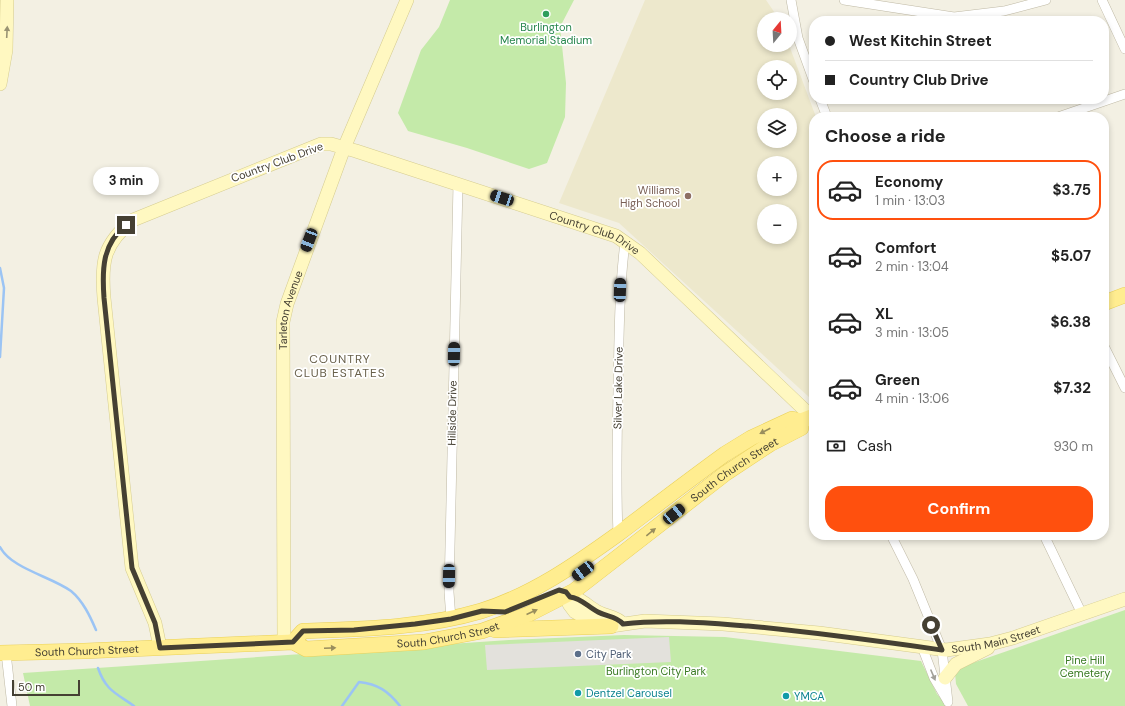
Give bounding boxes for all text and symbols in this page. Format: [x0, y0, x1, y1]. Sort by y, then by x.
marker: Burlington Memorial Stadium [541, 9, 551, 19]
north arrow [757, 12, 797, 52]
map controls [757, 12, 797, 244]
place label: Burlington Memorial Stadium [500, 20, 592, 47]
one-way arrow [4, 26, 11, 38]
text: West Kitchin Street [849, 31, 992, 51]
button: locate [757, 60, 797, 100]
text: Country Club Drive [849, 70, 989, 90]
button: layers [757, 108, 797, 148]
text: Choose a ride [825, 124, 946, 148]
street label: Country Club Drive [229, 139, 325, 185]
button: + [757, 156, 797, 196]
callout: 3 min [93, 167, 159, 195]
text: 3 min [109, 172, 143, 189]
icon: car [827, 172, 863, 208]
text: Economy [875, 172, 943, 192]
text: $3.75 [1053, 180, 1091, 200]
place label: Williams High School [620, 183, 680, 210]
car [489, 189, 515, 207]
marker: Williams High School [683, 191, 693, 201]
text: 1 min · 13:03 [875, 192, 945, 209]
button: − [757, 204, 797, 244]
street label: Country Club Drive [548, 208, 642, 258]
route end [117, 216, 135, 234]
car [299, 227, 319, 253]
icon: car [827, 238, 863, 274]
text: Comfort [875, 238, 936, 258]
text: $5.07 [1051, 246, 1091, 266]
text: 2 min · 13:04 [875, 258, 949, 275]
street label: Tarleton Avenue [276, 269, 306, 350]
car [614, 278, 626, 302]
icon: car [827, 304, 863, 340]
text: XL [875, 304, 893, 324]
text: $6.38 [1051, 312, 1091, 332]
text: 3 min · 13:05 [875, 324, 949, 341]
car [448, 342, 460, 366]
street label: Silver Lake Drive [610, 347, 626, 429]
district label: COUNTRY CLUB ESTATES [294, 351, 386, 381]
icon: car [827, 370, 863, 406]
text: Green [875, 370, 920, 390]
text: $7.32 [1053, 378, 1091, 398]
street label: Hillside Drive [444, 380, 460, 446]
text: 4 min · 13:06 [875, 390, 949, 407]
one-way arrow [759, 428, 771, 434]
street label: South Church Street [688, 434, 780, 505]
icon: cash [825, 435, 847, 457]
text: Cash [857, 436, 892, 456]
text: 930 m [1053, 438, 1093, 455]
button: Confirm [825, 486, 1093, 532]
car [661, 502, 687, 526]
one-way arrow [646, 527, 657, 536]
car [570, 559, 596, 583]
car [443, 564, 455, 588]
one-way arrow [526, 609, 538, 615]
route start [922, 616, 940, 634]
street label: South Church Street [396, 618, 501, 651]
street label: South Main Street [950, 622, 1042, 656]
street label: South Church Street [35, 642, 139, 659]
one-way arrow [324, 645, 337, 651]
place label: City Park [586, 647, 632, 661]
marker: City Park [573, 649, 583, 659]
park label: Pine Hill Cemetery [1060, 653, 1110, 680]
park label: Burlington City Park [606, 664, 706, 678]
one-way arrow [930, 670, 936, 681]
scale bar [12, 678, 80, 697]
text: 50 m [18, 680, 45, 694]
place label: Dentzel Carousel [586, 686, 672, 700]
marker: Dentzel Carousel [573, 688, 583, 698]
place label: YMCA [794, 689, 825, 703]
marker: YMCA [781, 691, 791, 701]

